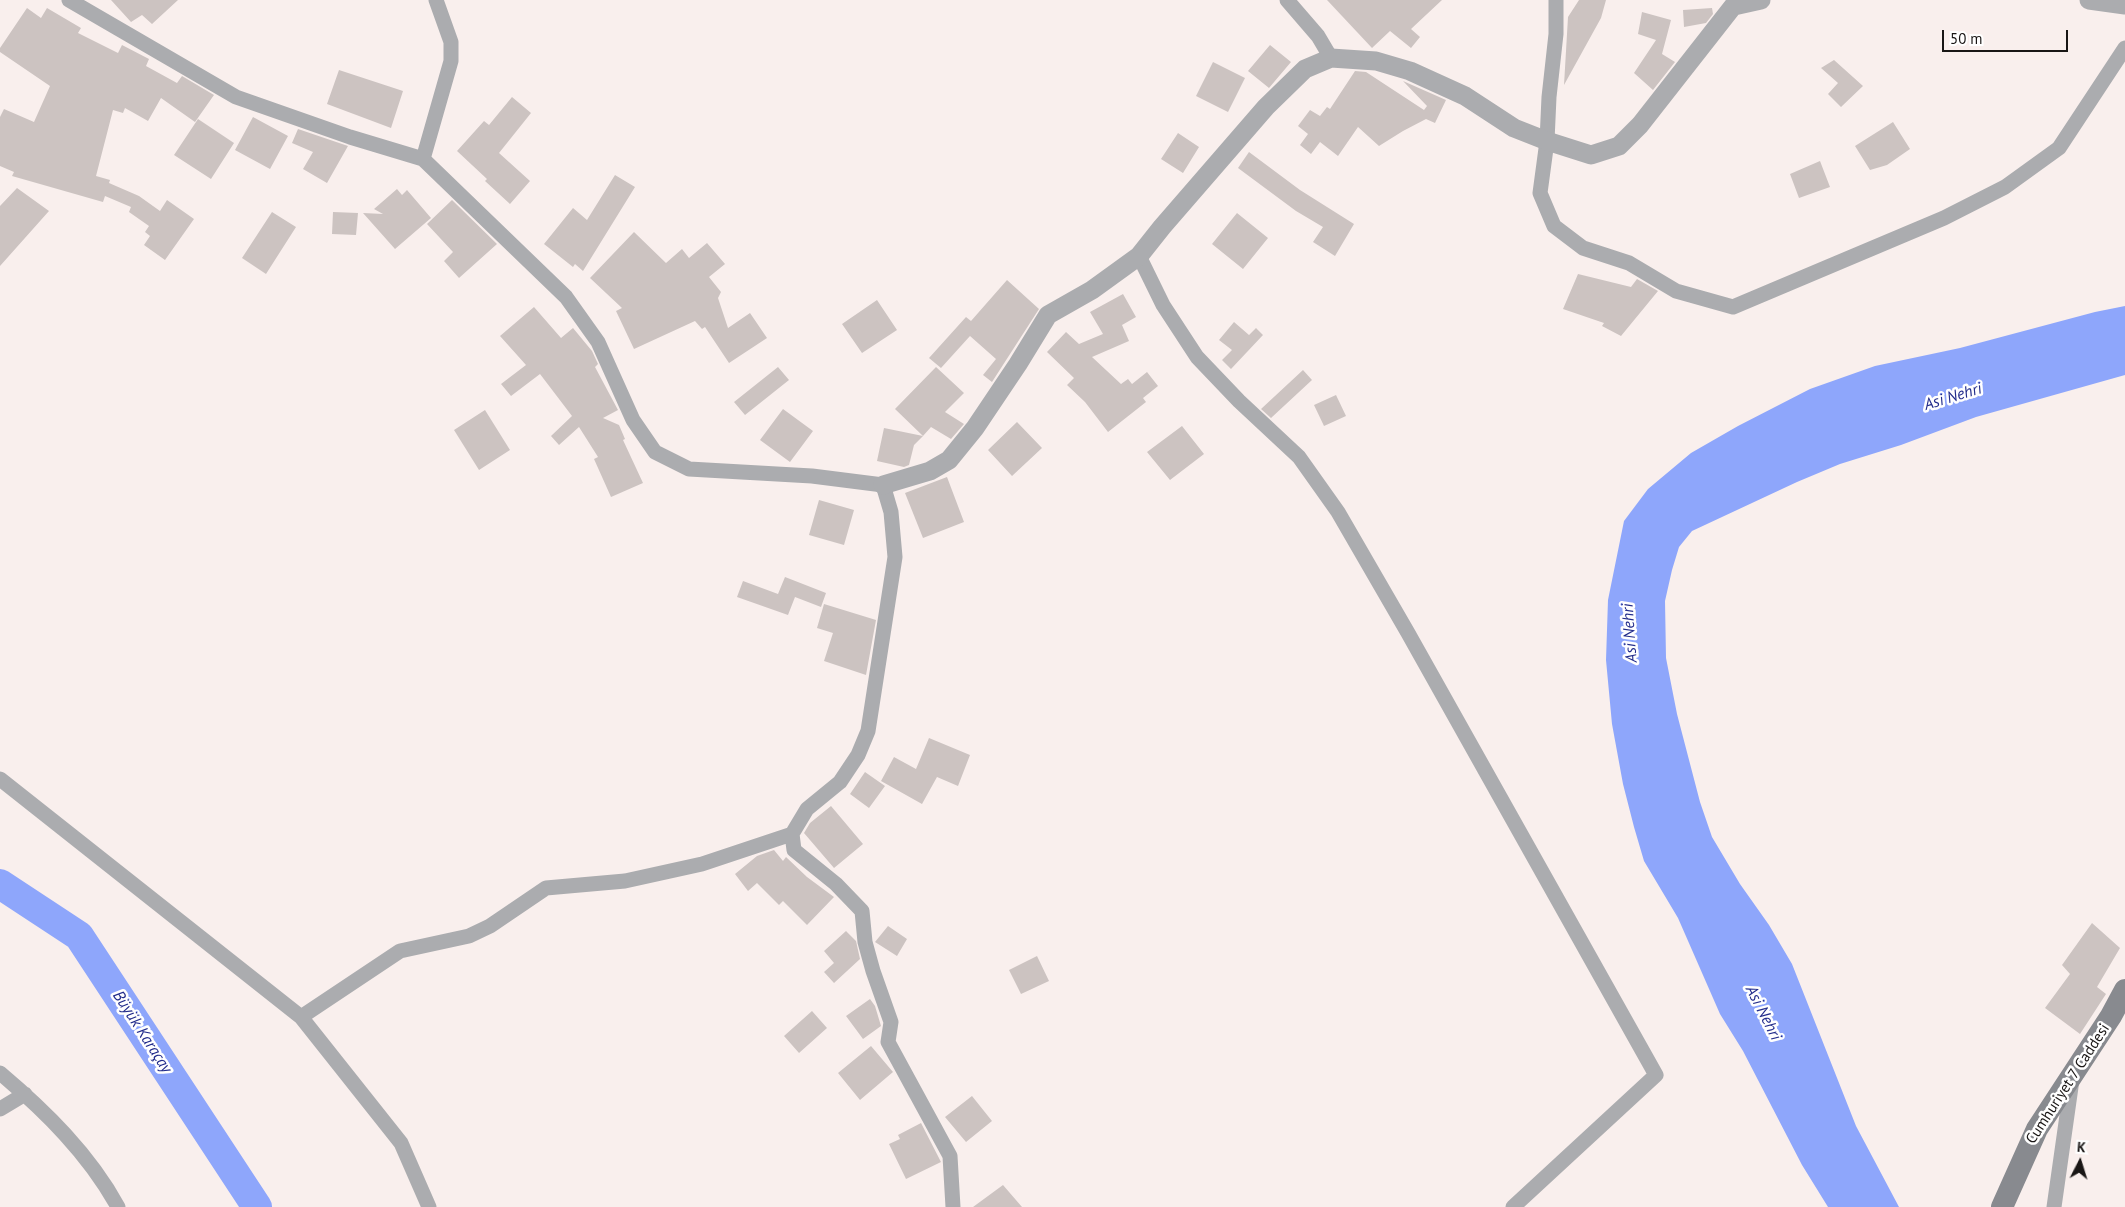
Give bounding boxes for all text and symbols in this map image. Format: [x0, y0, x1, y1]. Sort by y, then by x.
scale bar [1945, 20, 2071, 52]
text: 50 m [1950, 29, 1983, 48]
water label: Asi Nehri [1922, 379, 1984, 415]
water label: Asi Nehri [1618, 603, 1642, 663]
water label: Asi Nehri [1741, 982, 1785, 1044]
water label: Büyük Karaçay [108, 987, 176, 1077]
street label: Cumhuriyet 7 Caddesi [2022, 1021, 2114, 1147]
north arrow [2055, 1137, 2105, 1187]
text: K [2076, 1138, 2086, 1156]

